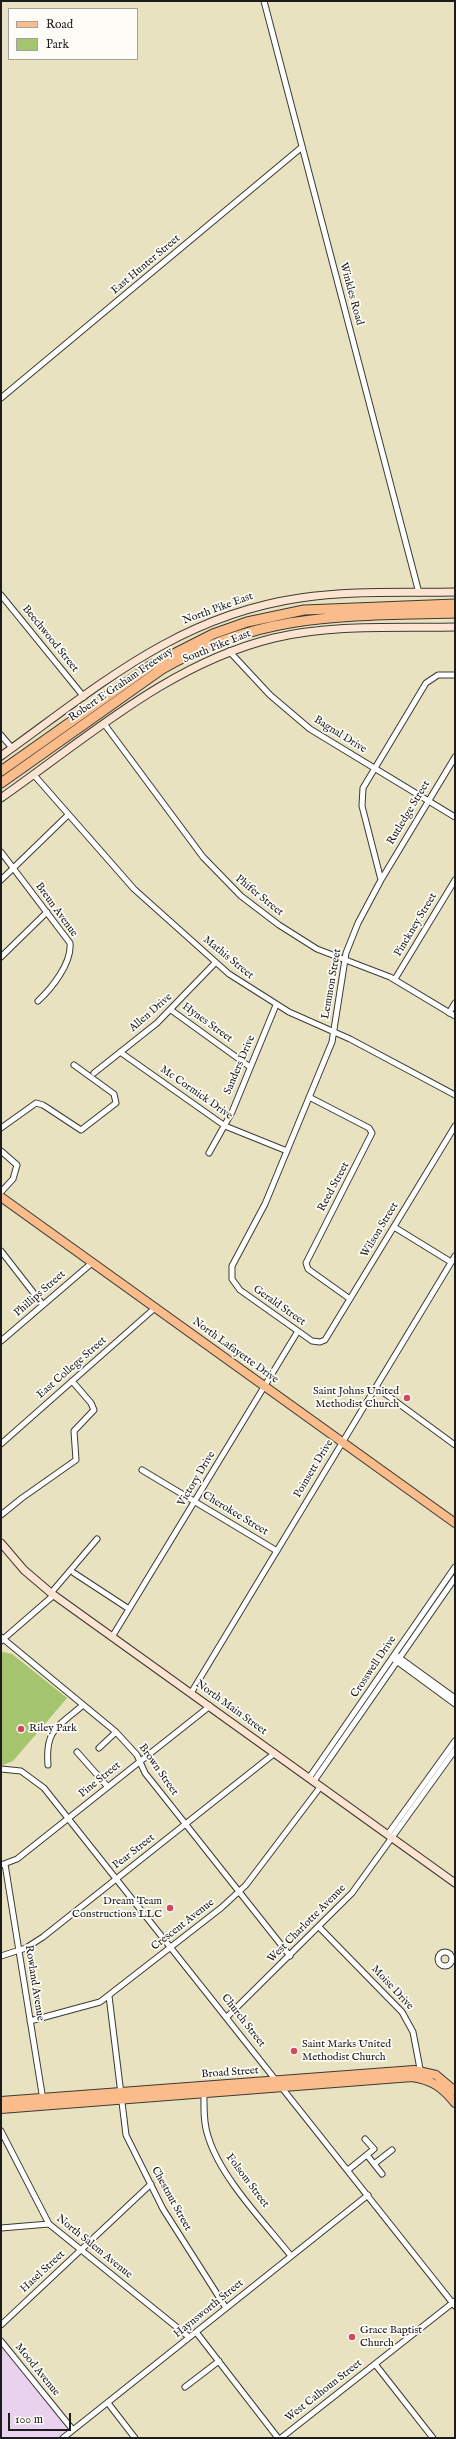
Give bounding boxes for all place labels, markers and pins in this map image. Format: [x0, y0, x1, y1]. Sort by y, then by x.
place label: Saint Johns United Methodist Church [313, 1385, 399, 1411]
marker: Saint Johns United Methodist Church [402, 1393, 412, 1403]
place label: Riley Park [29, 1722, 77, 1736]
marker: Riley Park [16, 1724, 26, 1734]
place label: Dream Team Constructions LLC [72, 1895, 162, 1921]
marker: Dream Team Constructions LLC [165, 1903, 175, 1913]
place label: Saint Marks United Methodist Church [302, 2038, 391, 2064]
marker: Saint Marks United Methodist Church [289, 2046, 299, 2056]
place label: Grace Baptist Church [360, 2324, 422, 2350]
marker: Grace Baptist Church [347, 2332, 357, 2342]

